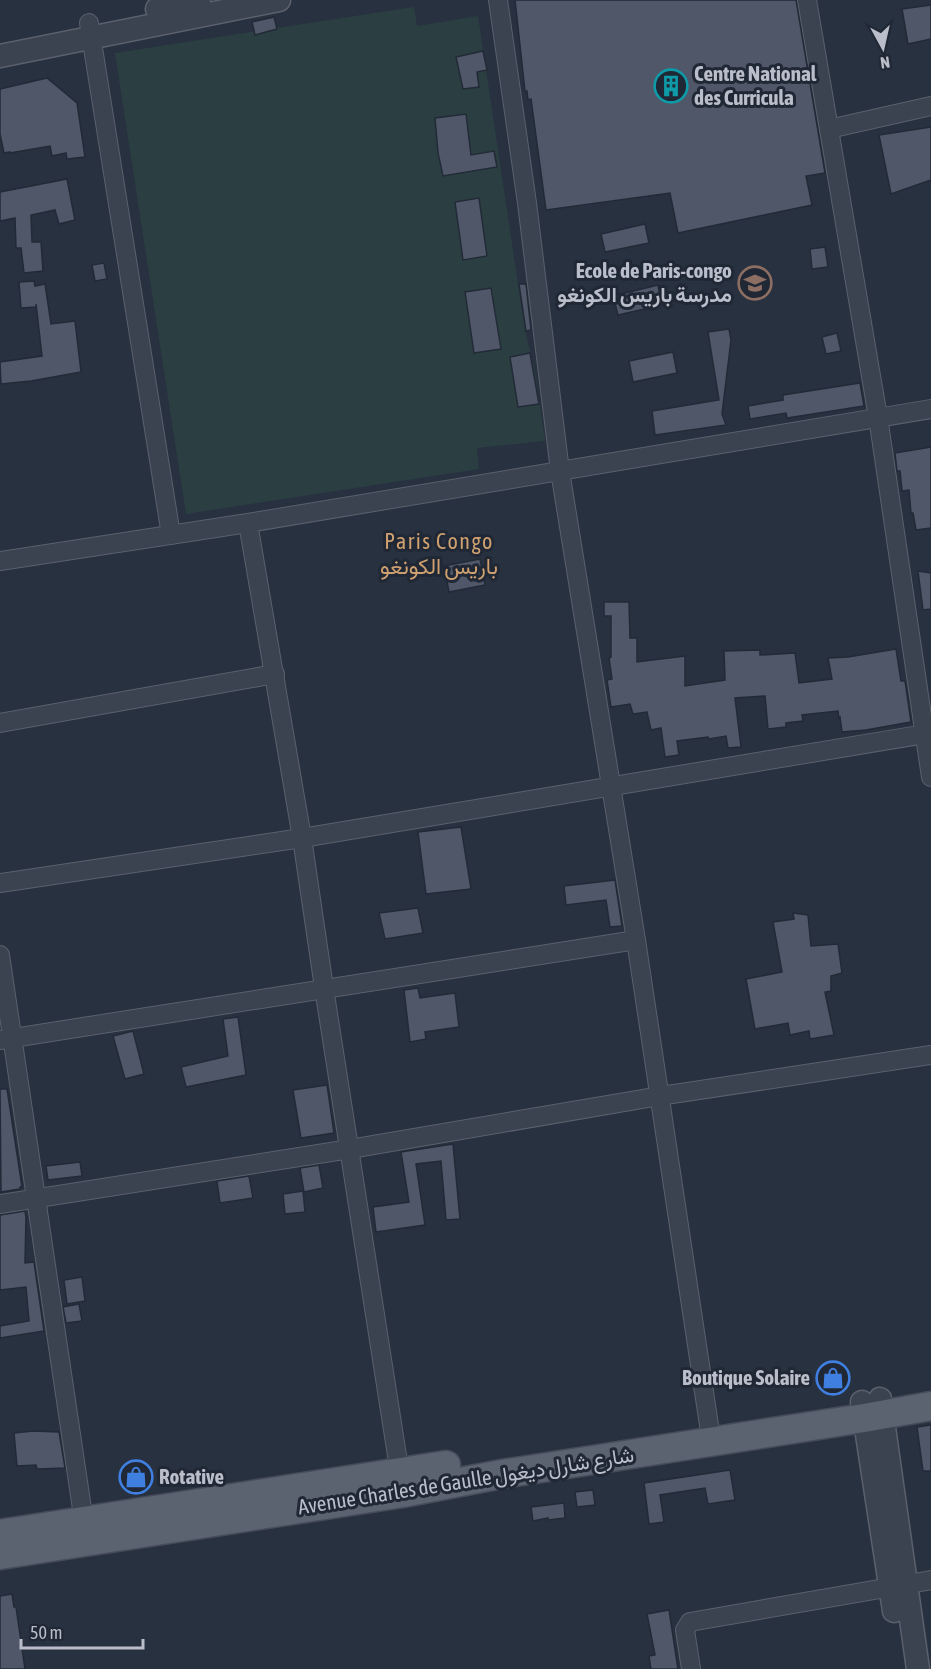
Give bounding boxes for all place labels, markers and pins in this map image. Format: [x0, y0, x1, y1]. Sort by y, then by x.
place label: Centre National des Curricula [694, 61, 817, 109]
building icon: Centre National des Curricula [653, 68, 689, 104]
place label: Ecole de Paris-congo مدرسة باريس الكونغو [557, 258, 732, 308]
school or university icon: Ecole de Paris-congo مدرسة باريس الكونغو [737, 265, 773, 301]
shop icon: Boutique Solaire [815, 1360, 851, 1396]
place label: Boutique Solaire [682, 1365, 810, 1389]
shop icon: Rotative [118, 1459, 154, 1495]
place label: Rotative [159, 1464, 224, 1488]

